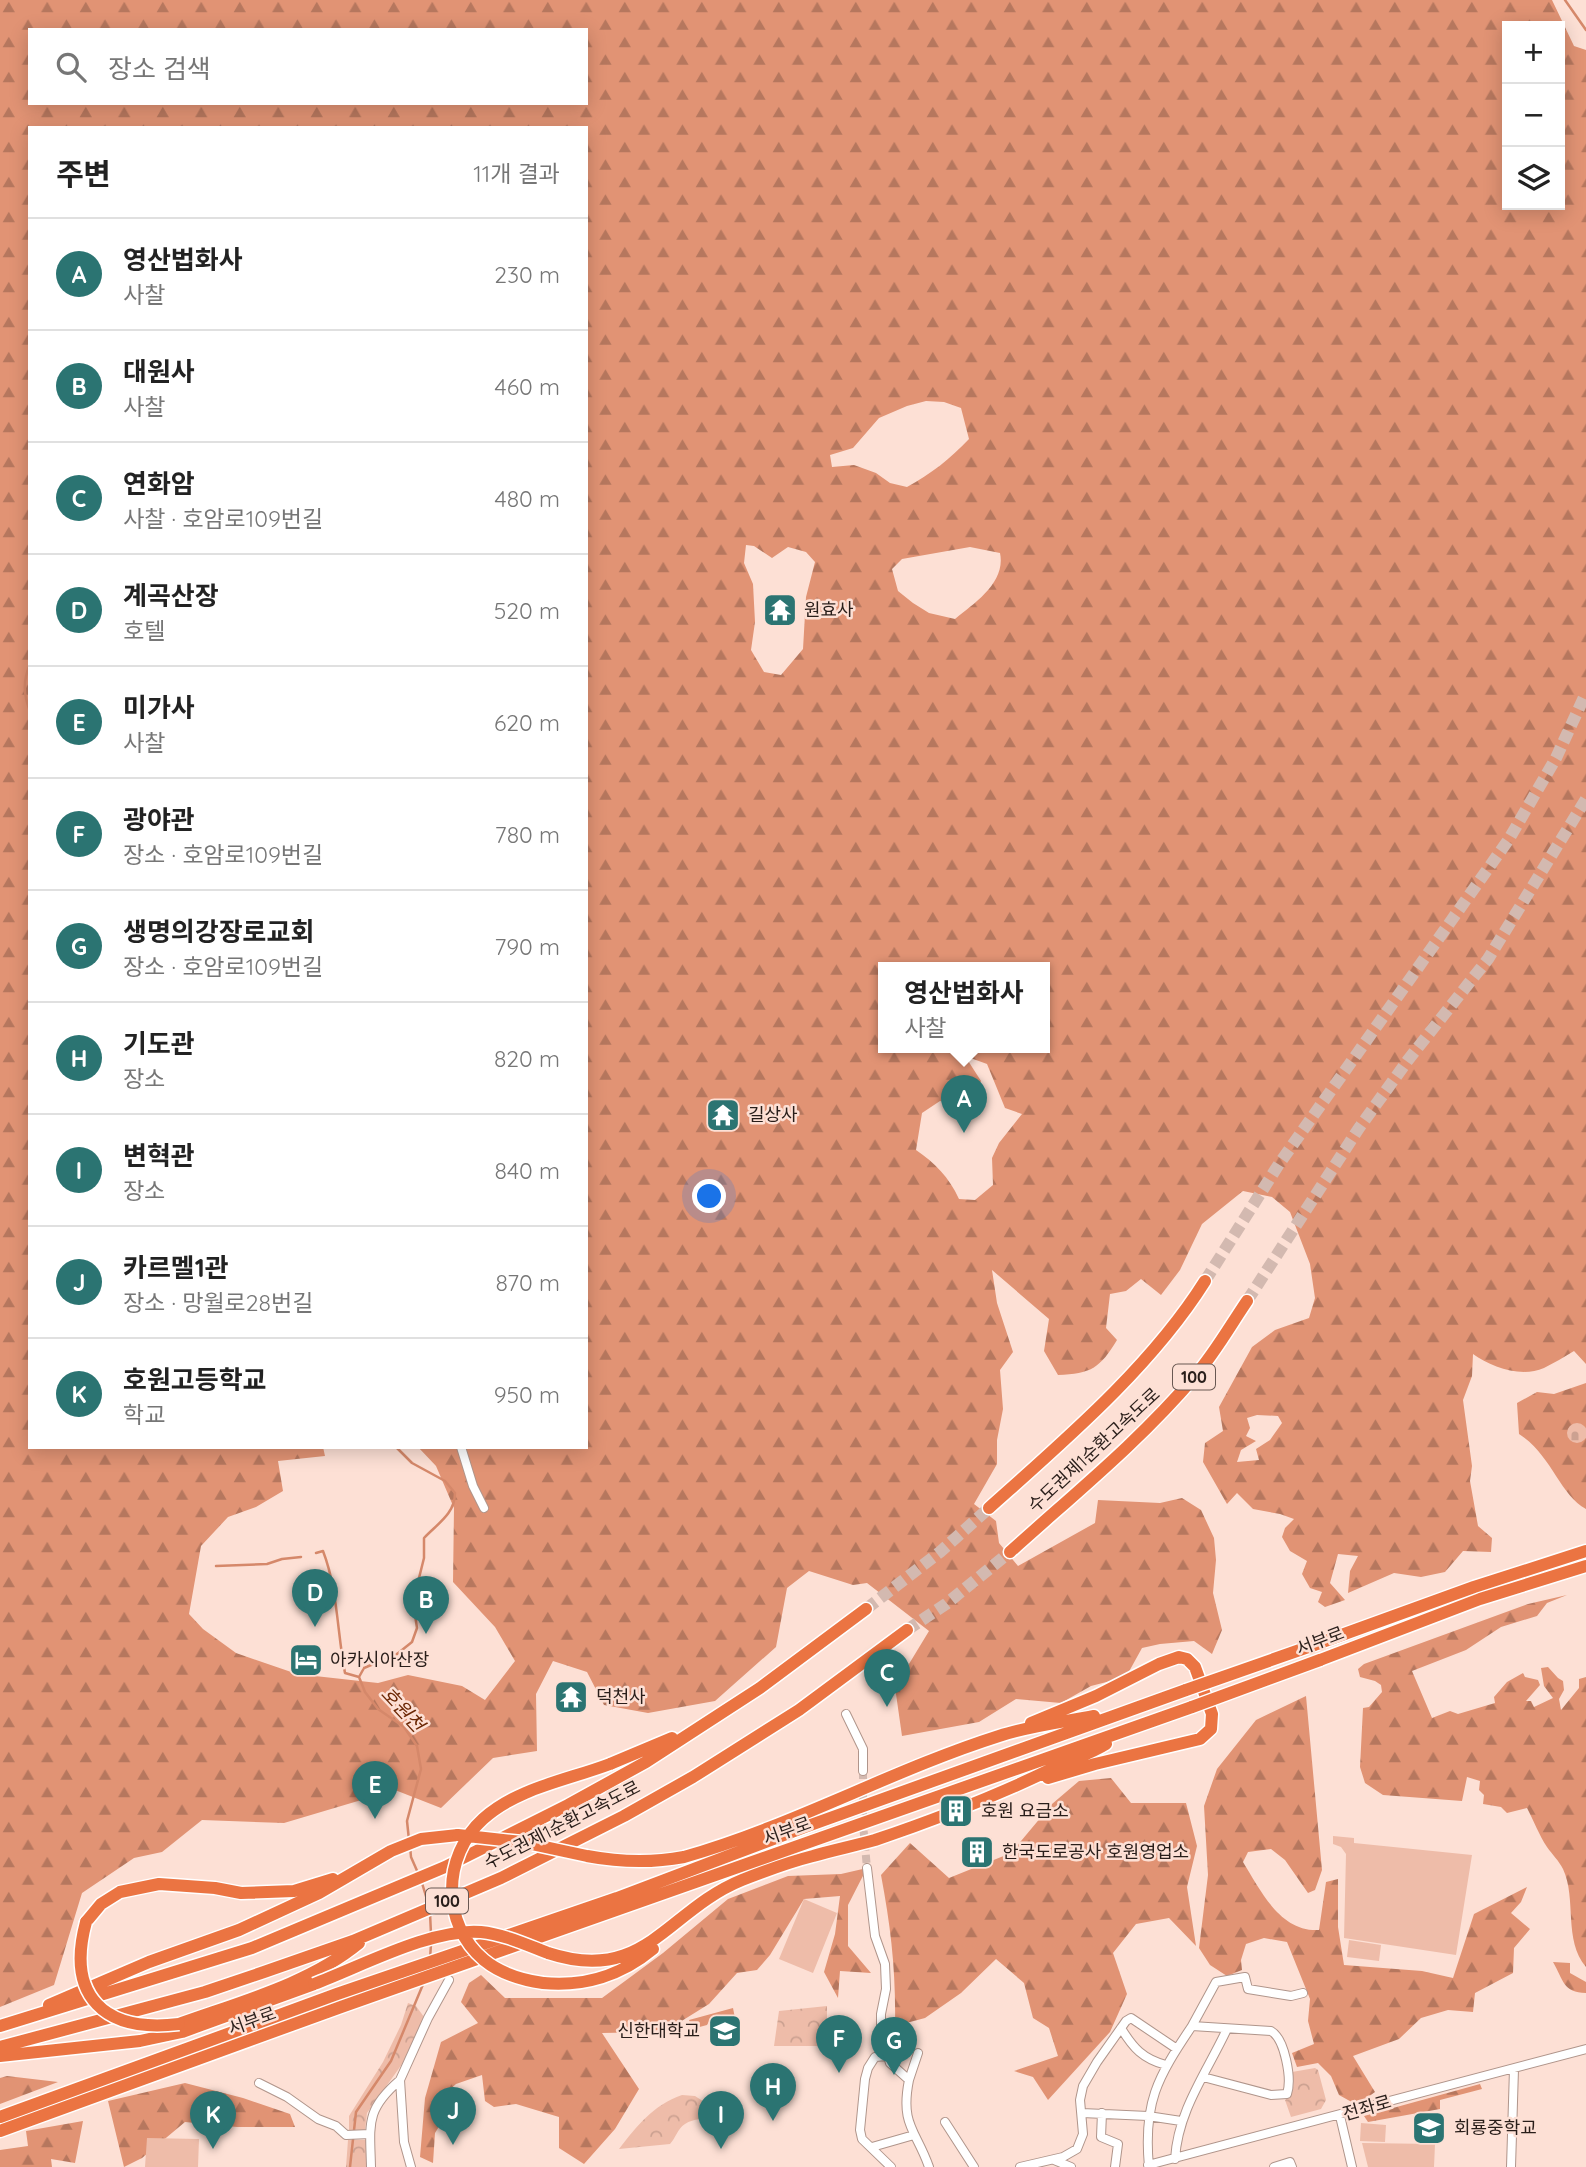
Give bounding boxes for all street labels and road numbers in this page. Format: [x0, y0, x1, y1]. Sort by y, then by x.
road number: 100 [1173, 1364, 1215, 1390]
street label: 수도권제1순환고속도로 [1023, 1382, 1164, 1517]
street label: 서부로 [1293, 1621, 1347, 1660]
street label: 수도권제1순환고속도로 [480, 1775, 644, 1874]
street label: 서부로 [760, 1811, 814, 1850]
road number: 100 [426, 1888, 468, 1913]
street label: 서부로 [225, 2001, 279, 2040]
street label: 전좌로 [1340, 2090, 1394, 2125]

